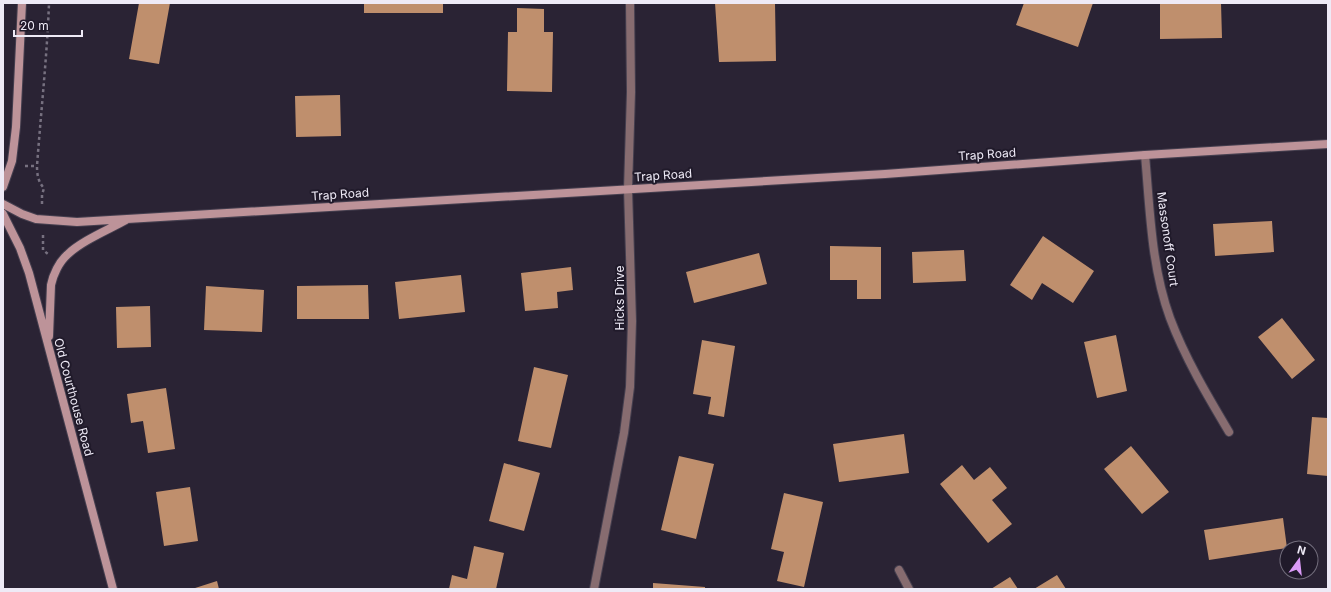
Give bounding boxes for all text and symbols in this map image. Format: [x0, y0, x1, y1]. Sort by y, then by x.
scale bar [14, 12, 82, 38]
text: 20 m [20, 18, 49, 33]
street label: Trap Road [958, 144, 1016, 164]
street label: Trap Road [634, 165, 692, 185]
street label: Trap Road [311, 184, 369, 204]
street label: Massonoff Court [1154, 191, 1182, 287]
street label: Hicks Drive [612, 266, 627, 330]
street label: Old Courthouse Road [51, 336, 97, 458]
north arrow [1279, 540, 1319, 580]
text: N [1296, 542, 1307, 558]

